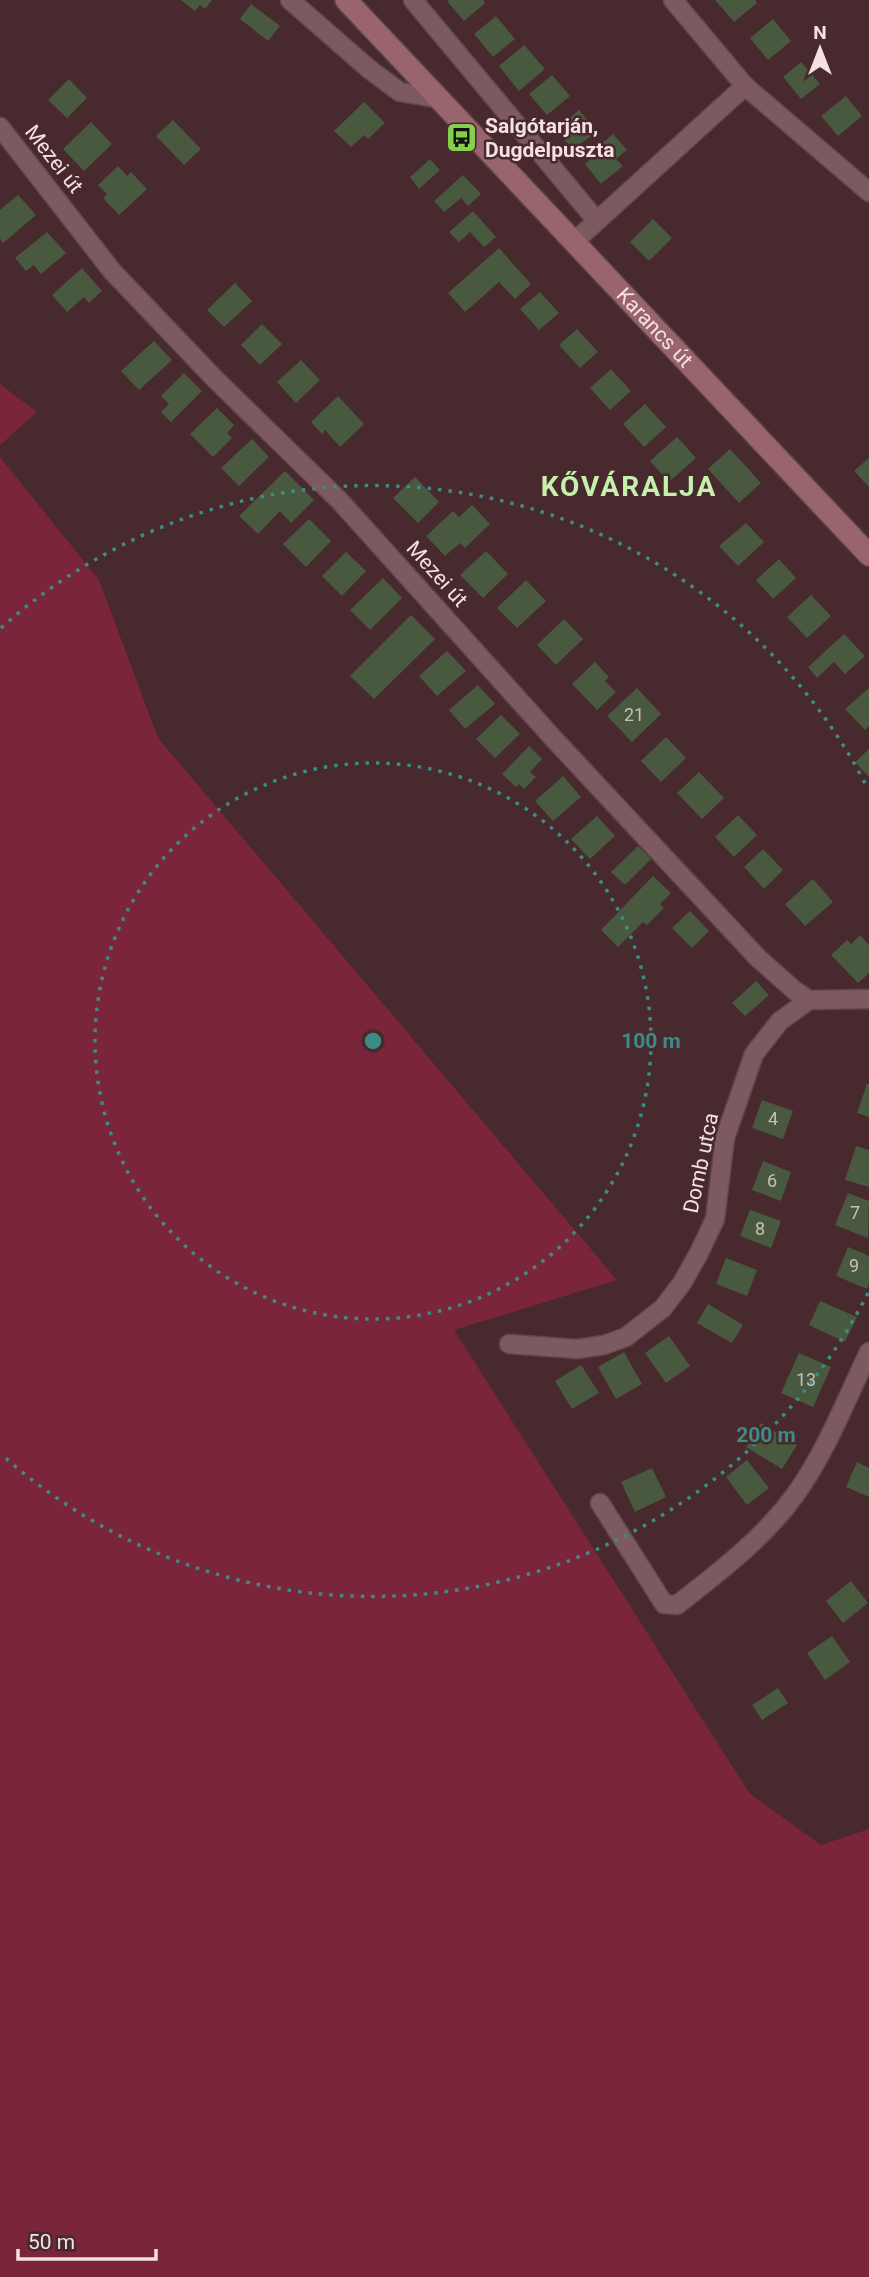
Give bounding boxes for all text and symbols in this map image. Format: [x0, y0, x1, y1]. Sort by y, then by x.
north arrow [785, 14, 855, 84]
text: N [813, 21, 827, 44]
place label: Salgótarján, Dugdelpuszta [485, 114, 615, 162]
street label: Mezei út [20, 120, 88, 198]
bus stop icon: Salgótarján, Dugdelpuszta [445, 121, 479, 155]
street label: Karancs út [612, 283, 698, 372]
district label: KŐVÁRALJA [541, 470, 717, 503]
street label: Mezei út [401, 536, 473, 612]
house number: 21 [624, 704, 644, 725]
centre of rings [361, 1029, 385, 1053]
text: 100 m [621, 1029, 681, 1053]
house number: 4 [768, 1108, 778, 1129]
street label: Domb utca [679, 1111, 723, 1215]
house number: 6 [767, 1170, 777, 1191]
house number: 7 [850, 1202, 860, 1223]
house number: 8 [755, 1218, 765, 1239]
house number: 9 [849, 1255, 859, 1276]
house number: 13 [796, 1369, 816, 1390]
text: 200 m [736, 1423, 796, 1447]
scale bar [18, 2218, 156, 2262]
text: 50 m [28, 2230, 75, 2254]

